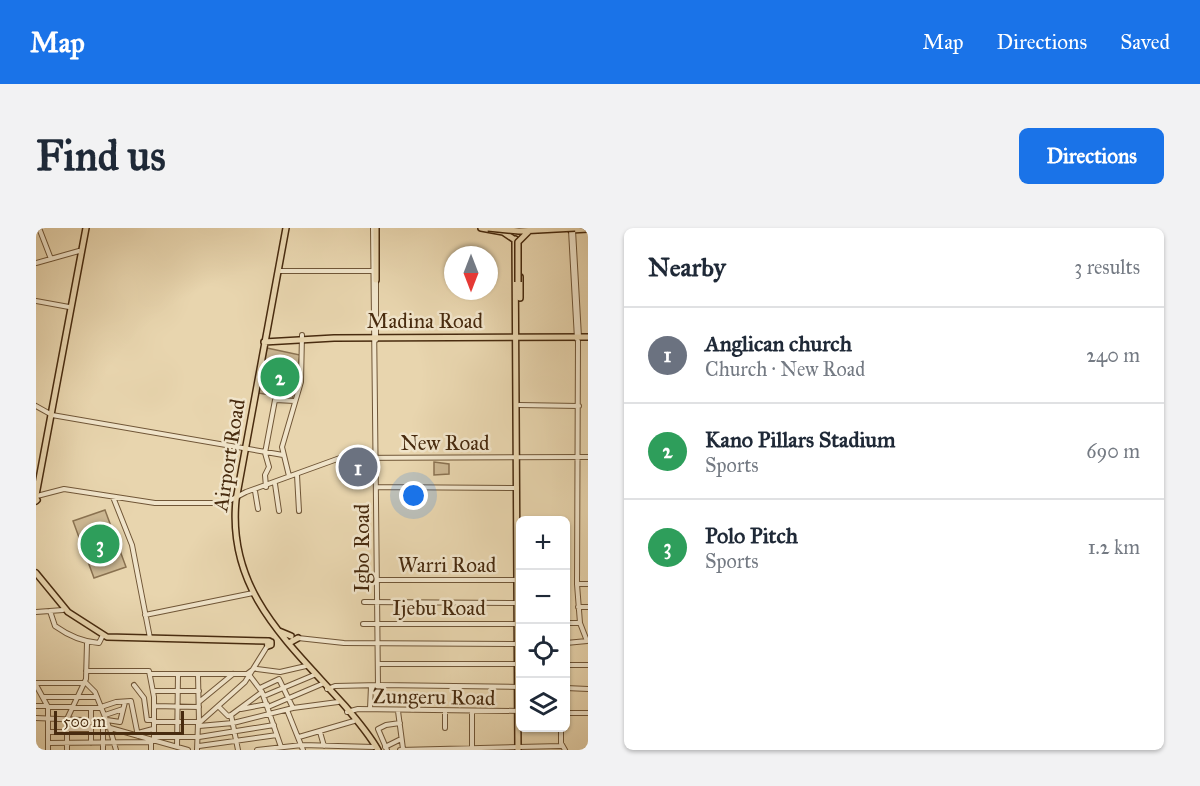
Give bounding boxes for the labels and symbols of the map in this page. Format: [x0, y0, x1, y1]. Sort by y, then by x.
north arrow [444, 246, 498, 300]
street label: Madina Road [367, 308, 484, 334]
pin: 2 [260, 354, 300, 400]
street label: Airport Road [207, 396, 251, 514]
street label: New Road [400, 430, 490, 456]
pin: 1 [338, 444, 378, 490]
your location [399, 481, 428, 510]
street label: Igbo Road [349, 503, 375, 592]
pin: 3 [80, 522, 120, 566]
street label: Warri Road [398, 552, 497, 578]
street label: Ijebu Road [392, 595, 486, 621]
street label: Zungeru Road [372, 683, 496, 711]
scale bar [54, 708, 184, 736]

